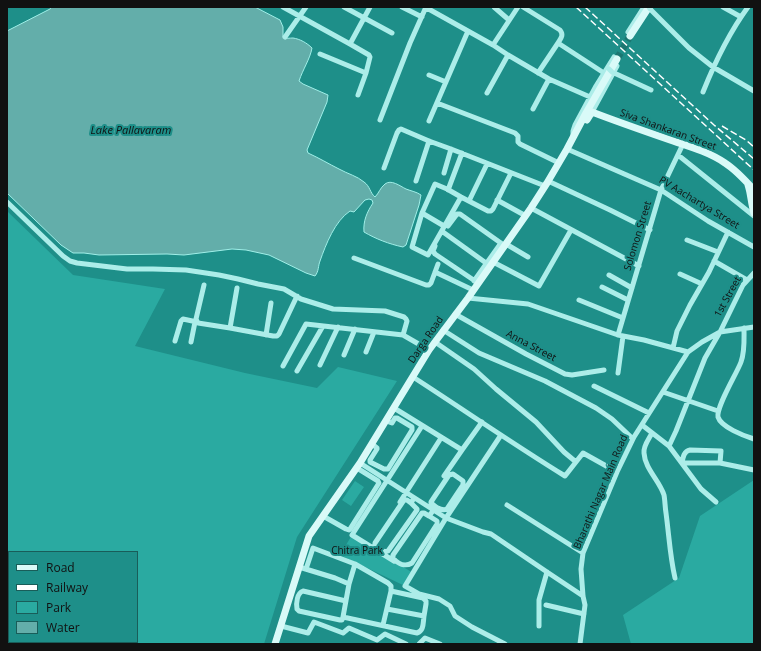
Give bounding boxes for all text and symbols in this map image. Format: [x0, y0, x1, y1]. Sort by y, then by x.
street label: Siva Shankaran Street [618, 107, 718, 153]
water label: Lake Pallavaram [91, 124, 171, 138]
street label: PV Aachartya Street [657, 174, 741, 232]
street label: Solomon Street [622, 200, 654, 272]
street label: 1st Street [712, 275, 744, 319]
street label: Darga Road [406, 314, 446, 366]
street label: Anna Street [504, 328, 558, 364]
street label: Bharathi Nagar Main Road [571, 433, 631, 551]
park label: Chitra Park [331, 545, 383, 557]
legend [8, 551, 138, 643]
text: Road [46, 559, 75, 576]
text: Railway [46, 579, 88, 596]
text: Park [46, 599, 71, 616]
text: Water [46, 619, 80, 636]

